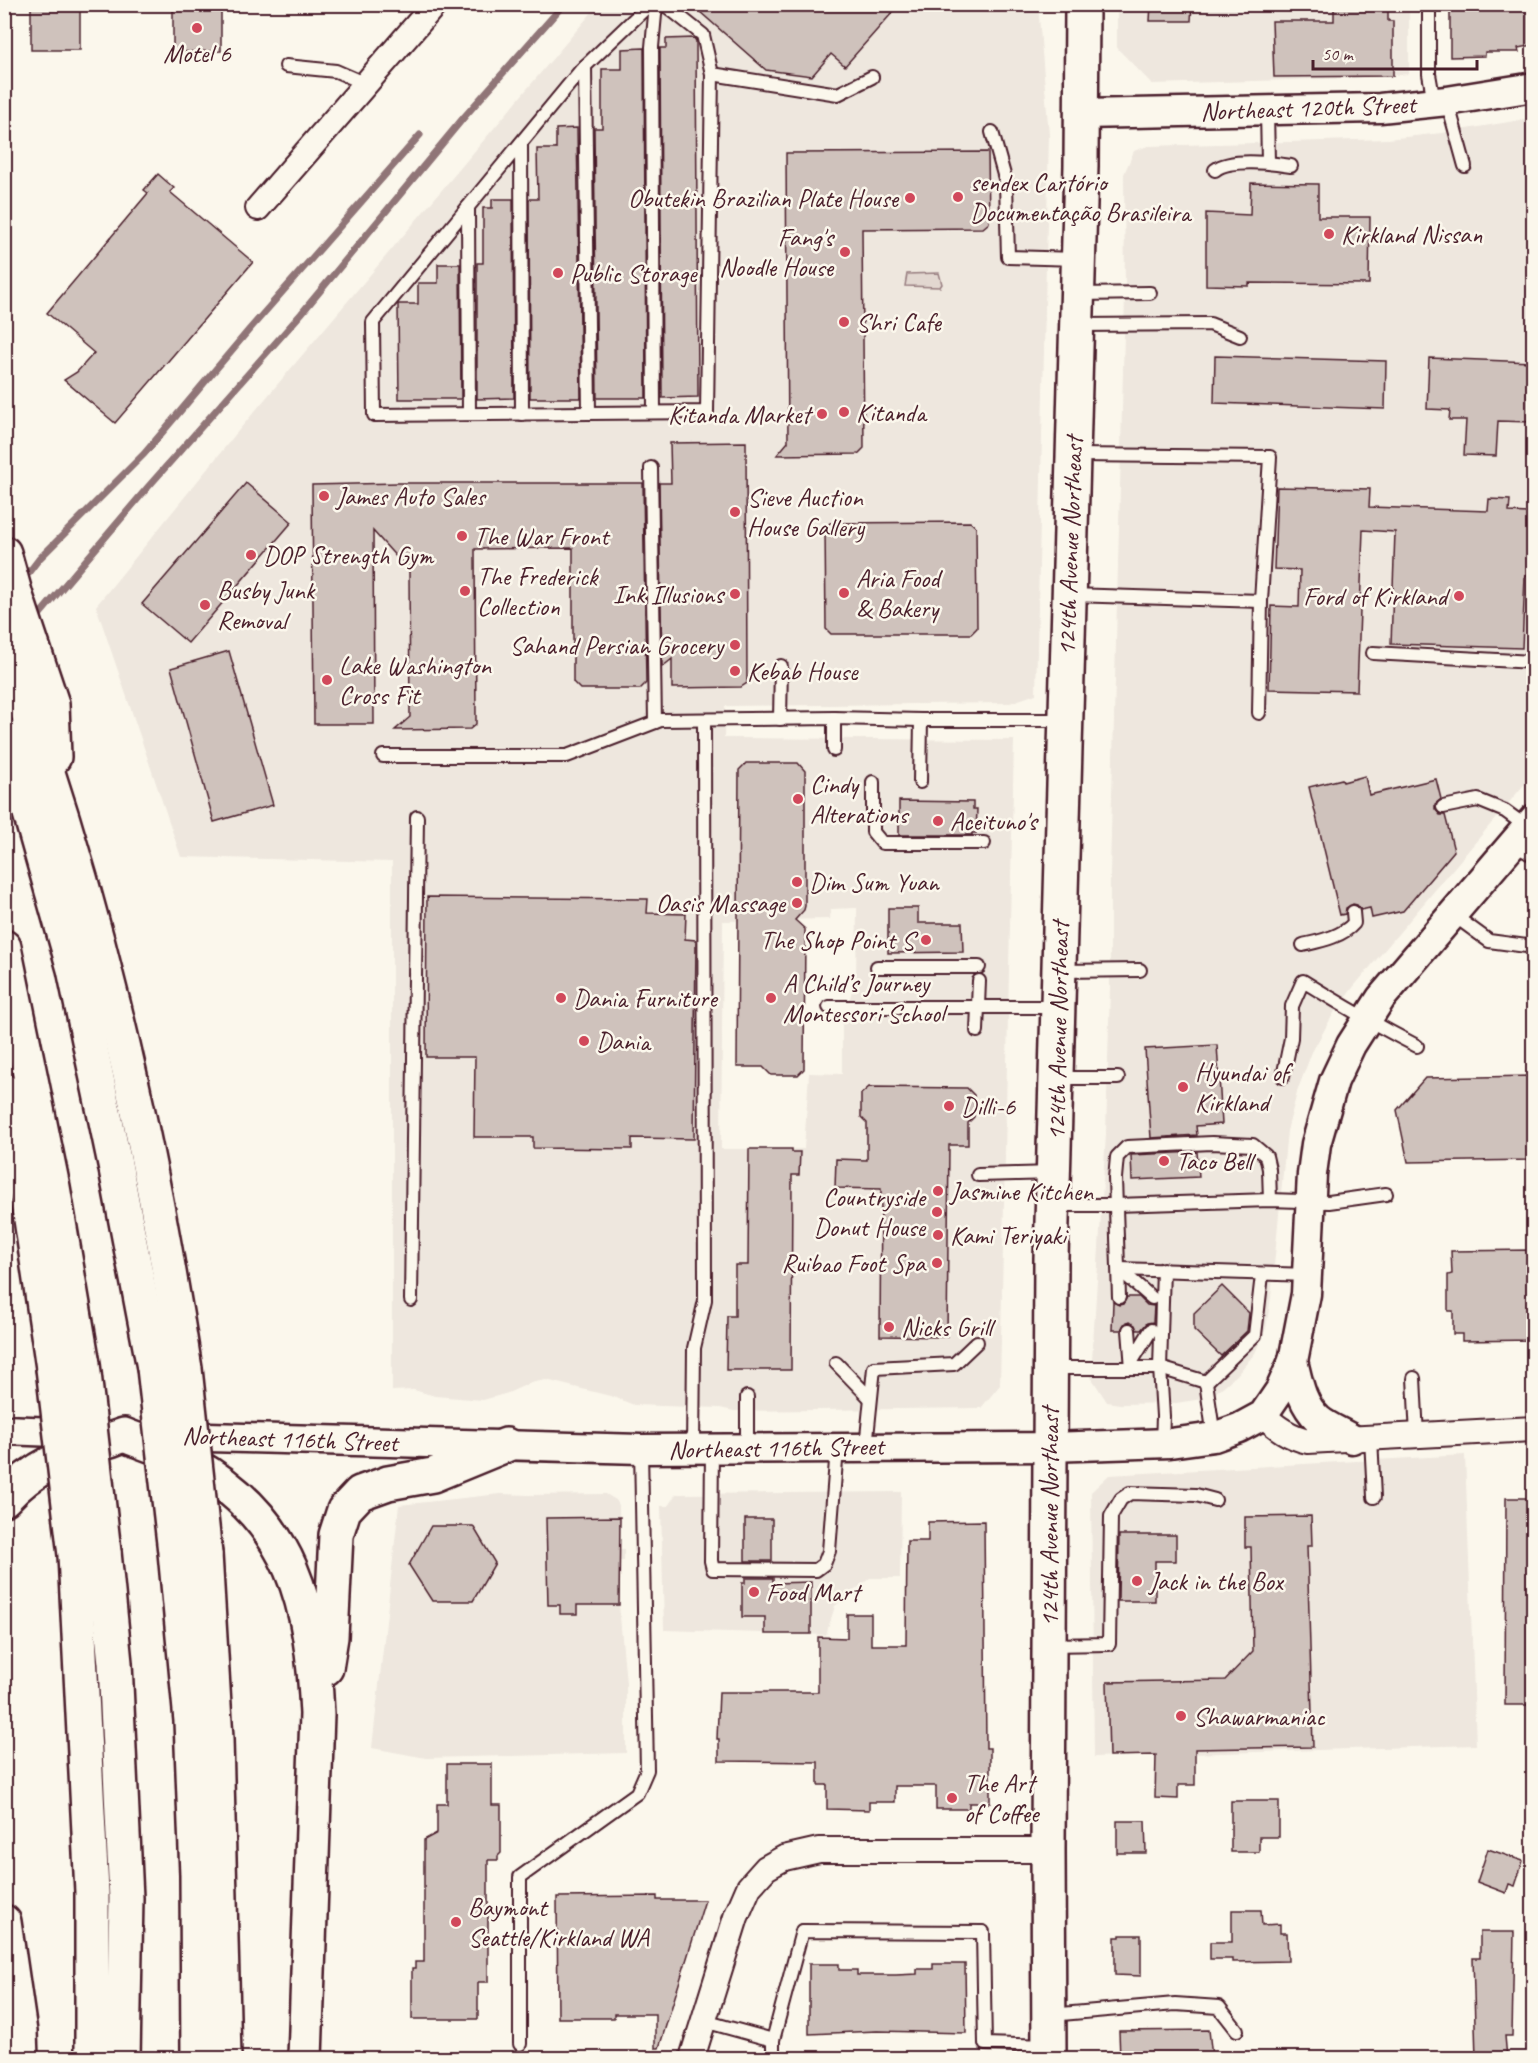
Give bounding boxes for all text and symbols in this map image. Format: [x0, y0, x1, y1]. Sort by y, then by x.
marker: Motel 6 [190, 21, 204, 35]
scale bar [1313, 33, 1476, 71]
place label: Motel 6 [163, 37, 232, 70]
text: 50 m [1322, 43, 1355, 65]
street label: Northeast 120th Street [1200, 88, 1419, 128]
place label: sendex Cartório Documentação Brasileira [970, 166, 1193, 229]
place label: Obutekin Brazilian Plate House [628, 182, 900, 215]
marker: sendex Cartório Documentação Brasileira [951, 190, 965, 204]
marker: Obutekin Brazilian Plate House [903, 191, 917, 205]
place label: Kirkland Nissan [1341, 218, 1482, 251]
place label: Fang's Noodle House [719, 221, 835, 284]
marker: Kirkland Nissan [1322, 227, 1336, 241]
marker: Fang's Noodle House [838, 245, 852, 259]
place label: Public Storage [570, 257, 698, 290]
marker: Public Storage [551, 266, 565, 280]
place label: Shri Cafe [856, 306, 942, 339]
marker: Shri Cafe [837, 315, 851, 329]
place label: Kitanda [856, 396, 928, 429]
place label: Kitanda Market [668, 398, 813, 431]
marker: Kitanda [837, 405, 851, 419]
marker: Kitanda Market [815, 407, 829, 421]
street label: 124th Avenue Northeast [1050, 432, 1090, 656]
place label: James Auto Sales [334, 480, 487, 513]
place label: Sieve Auction House Gallery [747, 481, 866, 544]
marker: James Auto Sales [317, 489, 331, 503]
marker: Sieve Auction House Gallery [728, 505, 742, 519]
place label: The War Front [474, 520, 611, 553]
marker: The War Front [455, 529, 469, 543]
place label: DOP Strength Gym [263, 539, 435, 572]
marker: DOP Strength Gym [244, 548, 258, 562]
place label: The Frederick Collection [477, 560, 600, 623]
place label: Aria Food & Bakery [856, 562, 943, 625]
place label: Busby Junk Removal [217, 574, 316, 637]
place label: Ink Illusions [613, 578, 725, 611]
place label: Ford of Kirkland [1303, 580, 1451, 613]
marker: The Frederick Collection [458, 584, 472, 598]
marker: Aria Food & Bakery [837, 586, 851, 600]
marker: Ink Illusions [728, 587, 742, 601]
marker: Ford of Kirkland [1452, 589, 1466, 603]
marker: Busby Junk Removal [198, 598, 212, 612]
place label: Sahand Persian Grocery [510, 629, 725, 662]
marker: Sahand Persian Grocery [728, 638, 742, 652]
place label: Lake Washington Cross Fit [339, 649, 492, 712]
place label: Kebab House [747, 655, 859, 688]
marker: Kebab House [728, 664, 742, 678]
marker: Lake Washington Cross Fit [320, 673, 334, 687]
place label: Cindy Alterations [810, 768, 910, 831]
marker: Cindy Alterations [791, 792, 805, 806]
place label: Aceituno's [950, 805, 1039, 838]
marker: Aceituno's [931, 814, 945, 828]
place label: Dim Sum Yuan [809, 866, 940, 899]
marker: Dim Sum Yuan [790, 875, 804, 889]
place label: Oasis Massage [656, 887, 787, 920]
marker: Oasis Massage [790, 896, 804, 910]
street label: 124th Avenue Northeast [1040, 918, 1076, 1141]
place label: The Shop Point S [760, 924, 919, 957]
marker: The Shop Point S [919, 933, 933, 947]
place label: A Child’s Journey Montessori School [783, 967, 949, 1030]
place label: Dania Furniture [573, 982, 719, 1015]
marker: Dania Furniture [554, 991, 568, 1005]
marker: A Child’s Journey Montessori School [764, 991, 778, 1005]
place label: Dania [596, 1025, 652, 1058]
marker: Dania [577, 1034, 591, 1048]
place label: Hyundai of Kirkland [1195, 1056, 1294, 1119]
marker: Hyundai of Kirkland [1176, 1080, 1190, 1094]
place label: Dilli-6 [961, 1090, 1016, 1123]
marker: Dilli-6 [942, 1099, 956, 1113]
place label: Taco Bell [1176, 1145, 1257, 1178]
marker: Taco Bell [1157, 1154, 1171, 1168]
place label: Jasmine Kitchen [948, 1175, 1094, 1208]
place label: Countryside Donut House [814, 1181, 928, 1244]
marker: Jasmine Kitchen [931, 1184, 945, 1198]
marker: Countryside Donut House [930, 1205, 944, 1219]
place label: Kami Teriyaki [950, 1219, 1069, 1252]
marker: Kami Teriyaki [931, 1228, 945, 1242]
place label: Ruibao Foot Spa [782, 1247, 927, 1280]
marker: Ruibao Foot Spa [930, 1256, 944, 1270]
place label: Nicks Grill [901, 1311, 997, 1344]
marker: Nicks Grill [882, 1320, 896, 1334]
street label: 124th Avenue Northeast [1033, 1404, 1066, 1627]
street label: Northeast 116th Street [182, 1419, 401, 1459]
street label: Northeast 116th Street [668, 1430, 886, 1466]
place label: Jack in the Box [1147, 1565, 1285, 1598]
marker: Jack in the Box [1130, 1574, 1144, 1588]
place label: Food Mart [766, 1576, 863, 1609]
marker: Food Mart [747, 1585, 761, 1599]
place label: Shawarmaniac [1193, 1700, 1326, 1733]
marker: Shawarmaniac [1174, 1709, 1188, 1723]
place label: The Art of Coffee [964, 1767, 1041, 1830]
marker: The Art of Coffee [945, 1791, 959, 1805]
place label: Baymont Seattle/Kirkland WA [468, 1891, 651, 1954]
marker: Baymont Seattle/Kirkland WA [449, 1915, 463, 1929]

